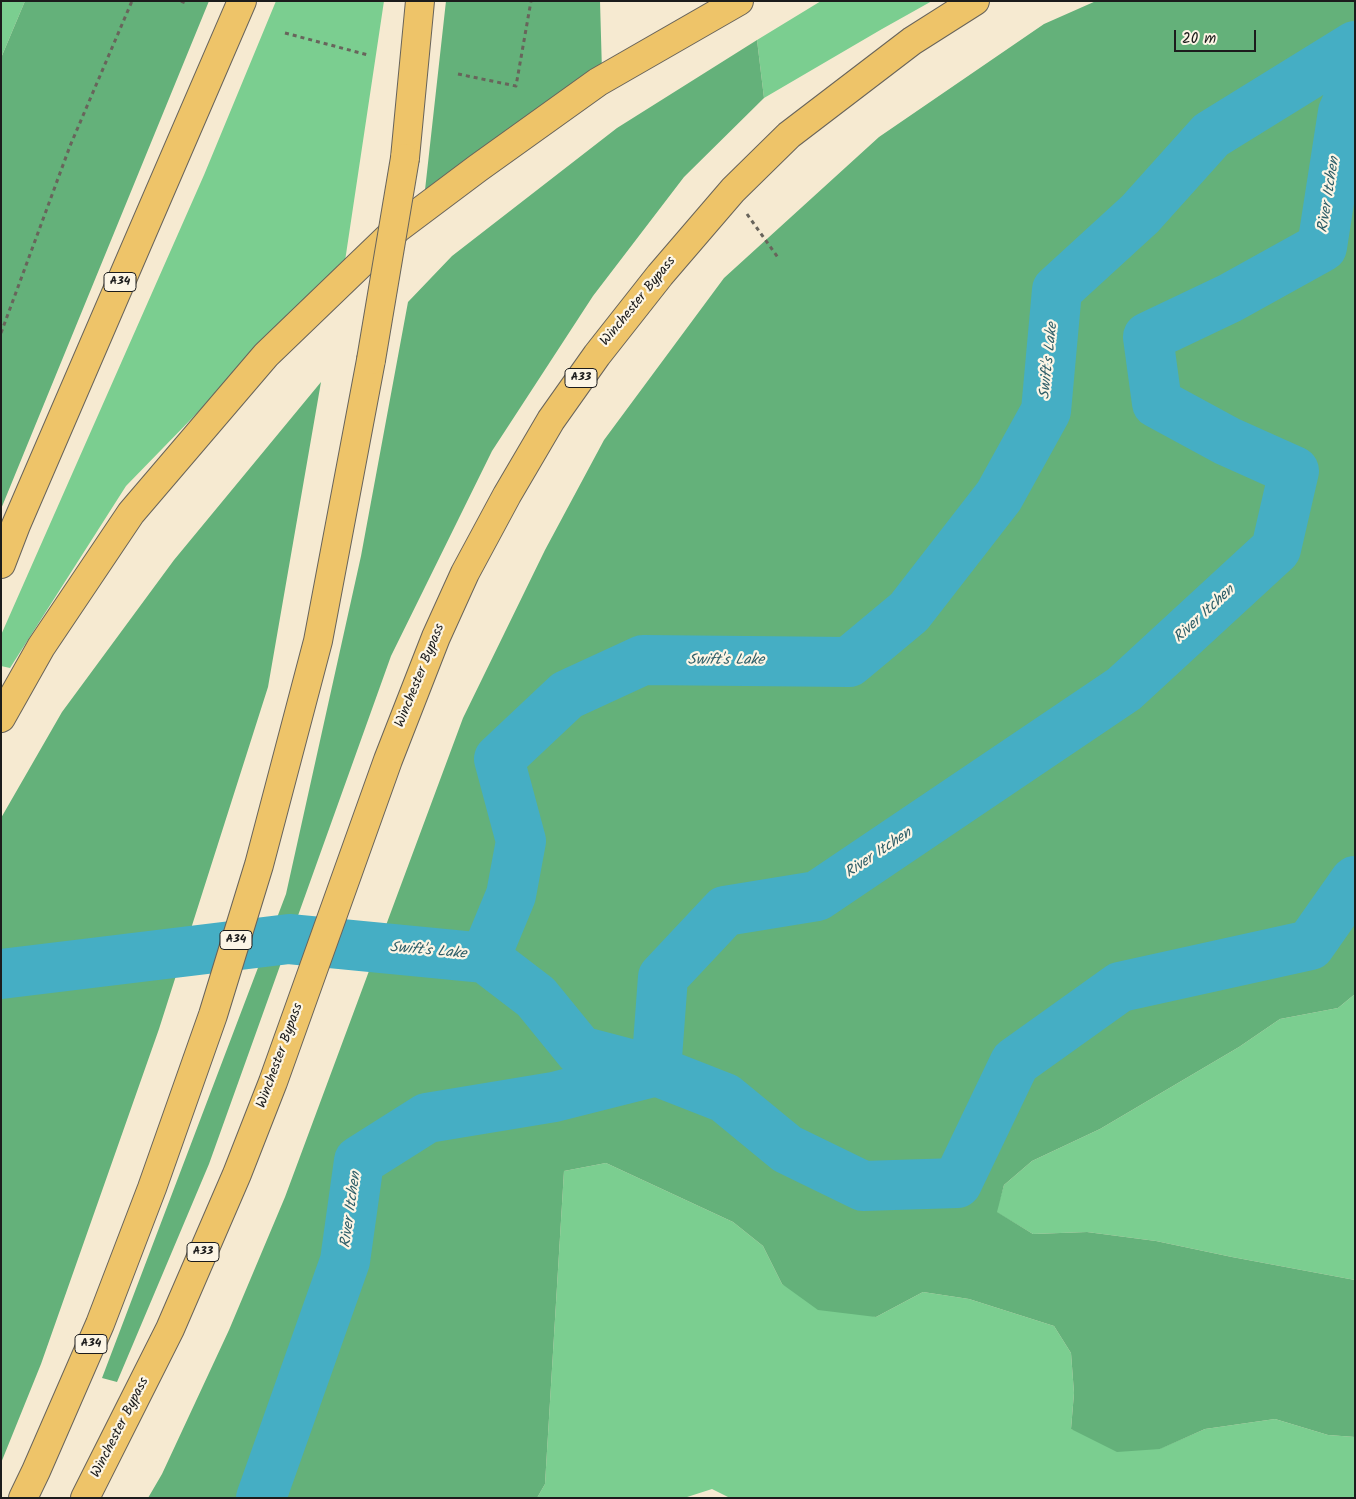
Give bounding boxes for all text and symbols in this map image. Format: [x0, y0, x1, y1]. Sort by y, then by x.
scale bar [1176, 20, 1258, 52]
text: 20 m [1182, 27, 1216, 51]
water label: River Itchen [1315, 156, 1345, 234]
street label: Winchester Bypass [598, 254, 680, 350]
road number: A34 [104, 272, 136, 292]
water label: Swift's Lake [1037, 322, 1063, 400]
road number: A33 [565, 368, 597, 388]
water label: River Itchen [1171, 582, 1239, 648]
street label: Winchester Bypass [393, 622, 449, 730]
water label: Swift's Lake [688, 652, 764, 670]
water label: River Itchen [842, 825, 916, 883]
road number: A34 [220, 930, 252, 950]
water label: Swift's Lake [389, 940, 467, 964]
street label: Winchester Bypass [254, 1001, 308, 1111]
water label: River Itchen [338, 1171, 366, 1249]
road number: A33 [187, 1242, 219, 1262]
road number: A34 [75, 1335, 107, 1354]
street label: Winchester Bypass [88, 1375, 154, 1481]

